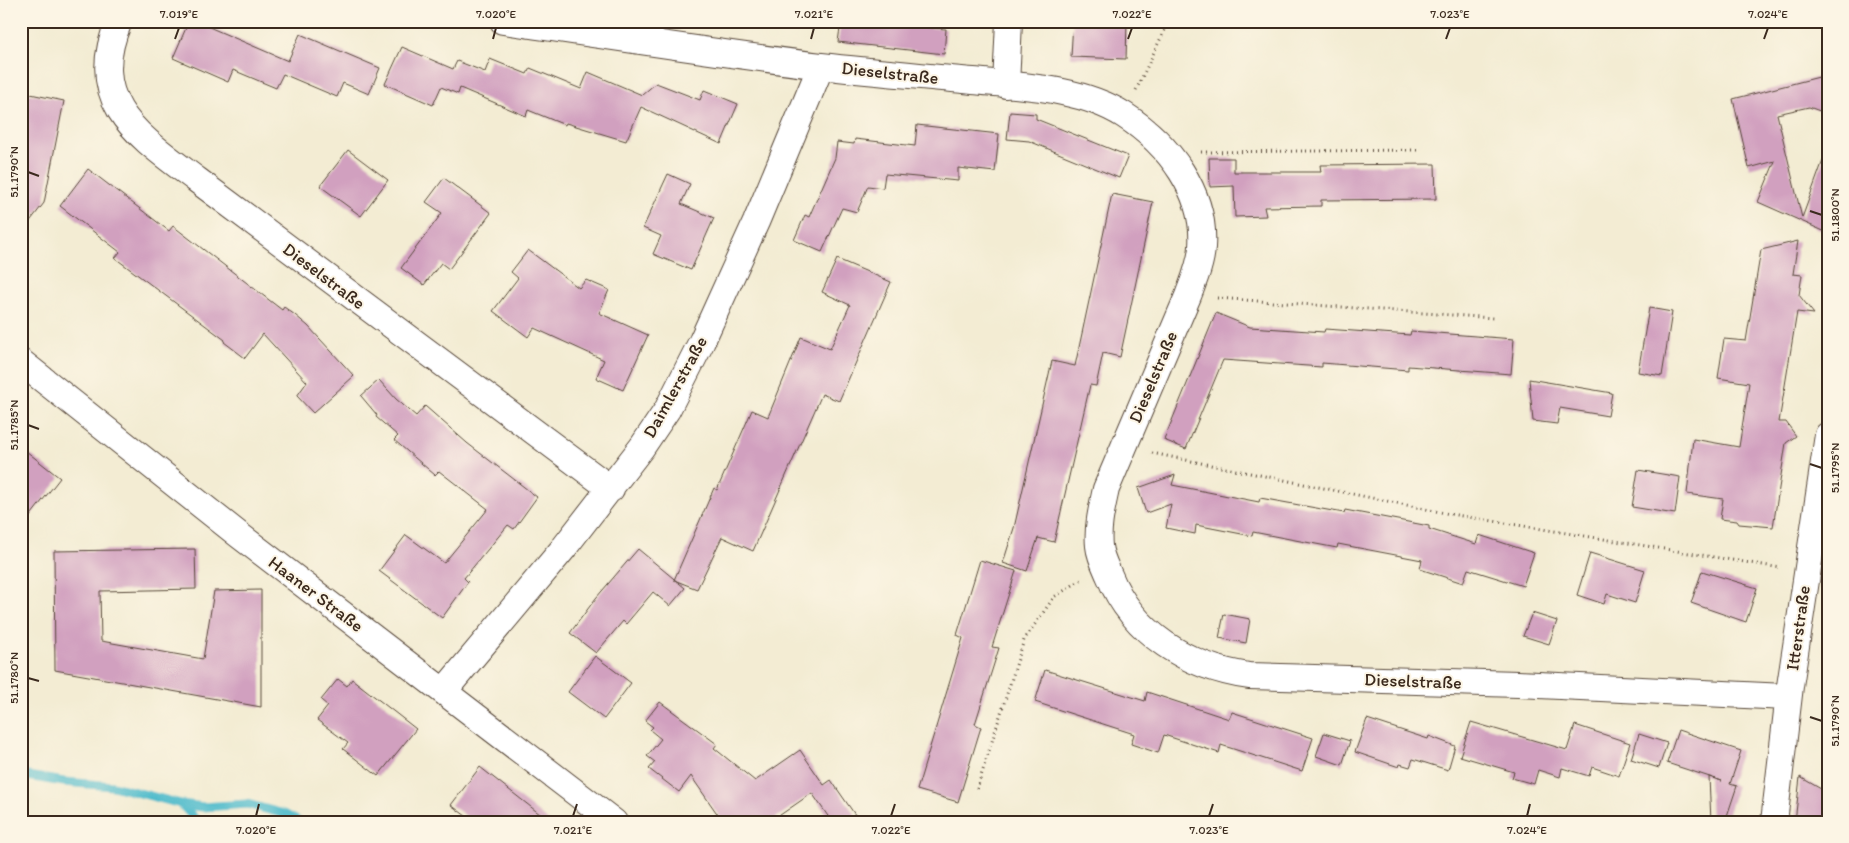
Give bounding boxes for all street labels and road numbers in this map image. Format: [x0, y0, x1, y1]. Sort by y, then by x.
street label: Dieselstraße [840, 57, 940, 89]
street label: Dieselstraße [278, 238, 370, 314]
street label: Dieselstraße [1124, 328, 1182, 426]
street label: Daimlerstraße [638, 332, 712, 442]
street label: Haaner Straße [264, 551, 368, 637]
street label: Itterstraße [1781, 584, 1815, 672]
street label: Dieselstraße [1364, 668, 1462, 694]

